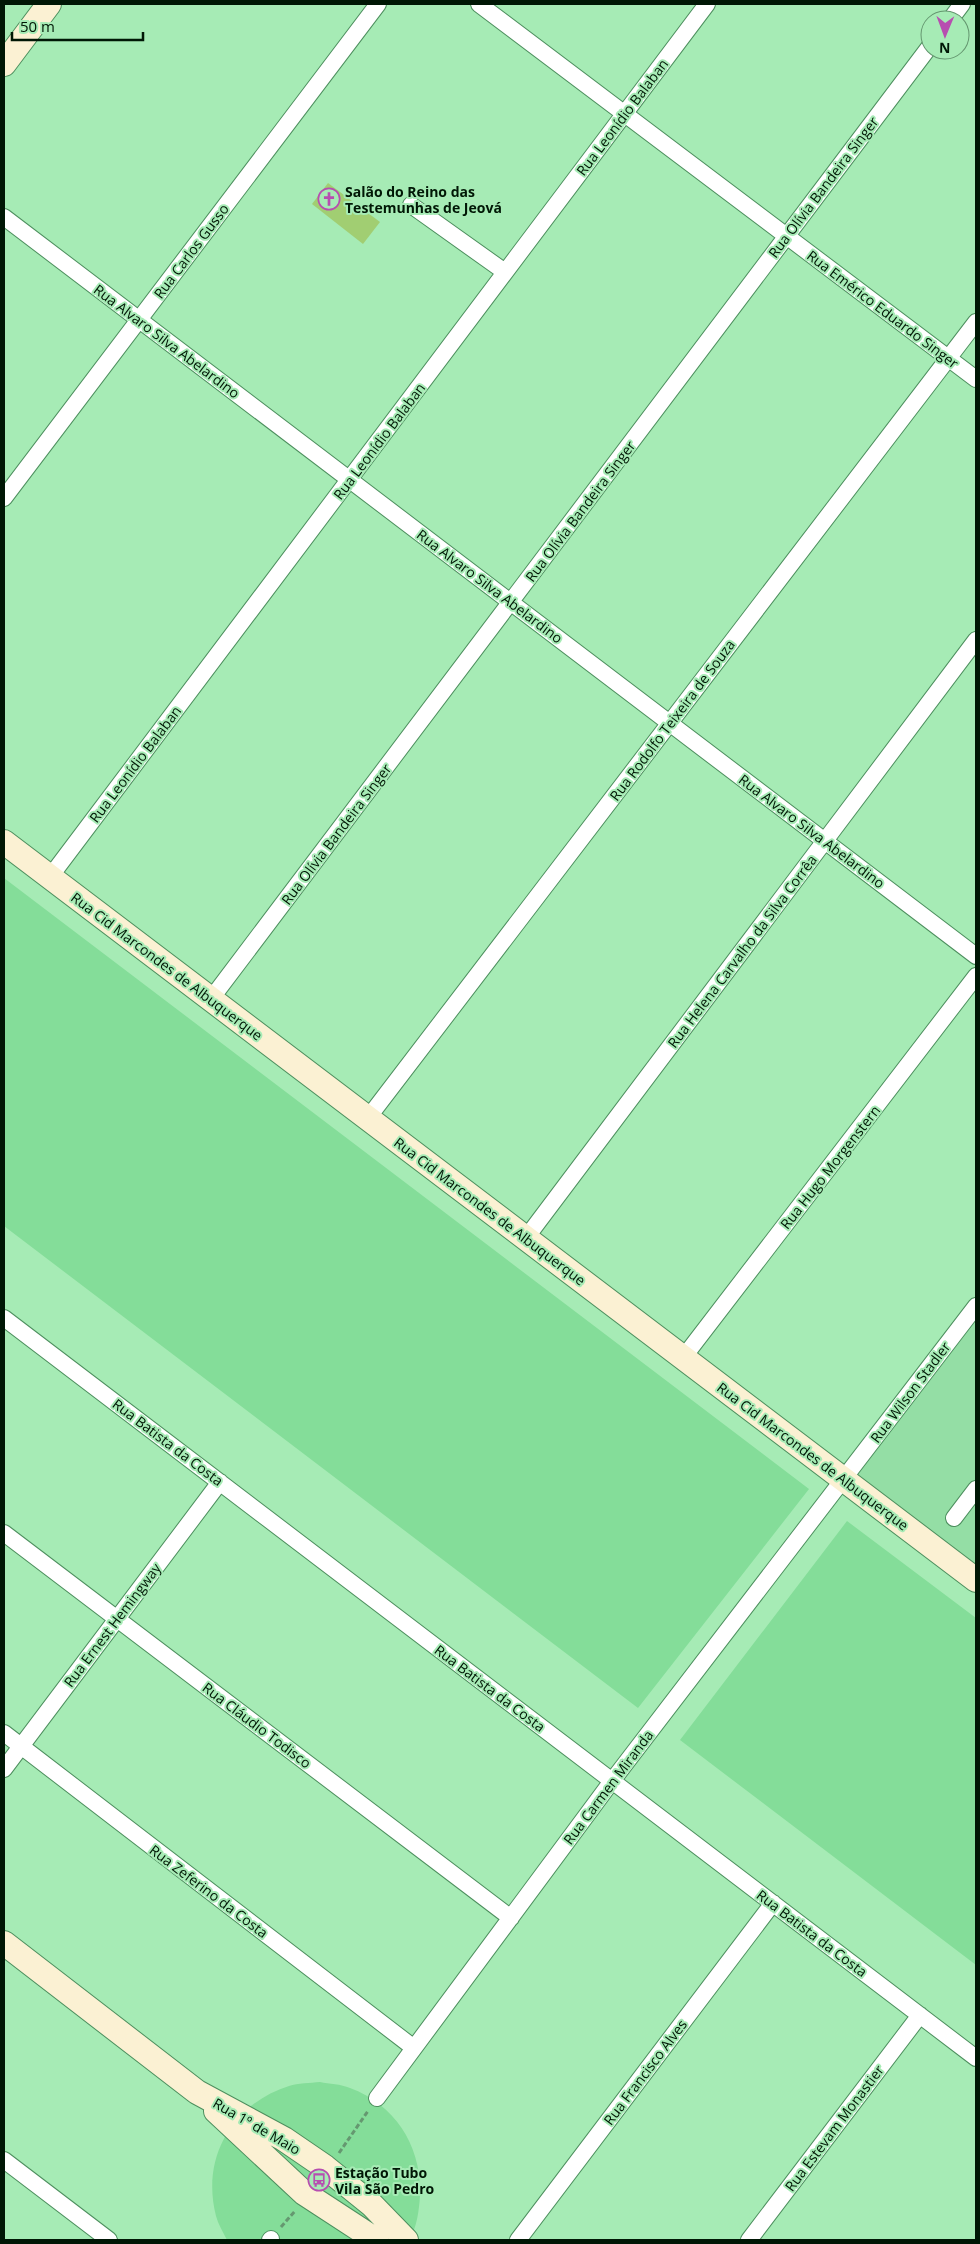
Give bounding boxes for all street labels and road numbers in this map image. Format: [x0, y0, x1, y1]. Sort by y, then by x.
street label: Rua Leonídio Balaban [572, 55, 672, 179]
street label: Rua Olívia Bandeira Singer [764, 112, 883, 261]
street label: Rua Carlos Gusso [149, 200, 233, 302]
street label: Rua Emérico Eduardo Singer [803, 246, 963, 373]
street label: Rua Alvaro Silva Abelardino [90, 280, 244, 402]
street label: Rua Leonídio Balaban [329, 379, 429, 503]
street label: Rua Olívia Bandeira Singer [521, 436, 640, 585]
street label: Rua Alvaro Silva Abelardino [413, 525, 567, 647]
street label: Rua Rodolfo Teixeira de Souza [605, 636, 739, 804]
street label: Rua Leonídio Balaban [85, 702, 185, 826]
street label: Rua Olívia Bandeira Singer [277, 759, 396, 908]
street label: Rua Alvaro Silva Abelardino [735, 770, 889, 892]
street label: Rua Helena Carvalho da Silva Corrêa [663, 851, 821, 1051]
street label: Rua Cid Marcondes de Albuquerque [67, 888, 267, 1044]
street label: Rua Hugo Morgenstern [776, 1101, 884, 1233]
street label: Rua Cid Marcondes de Albuquerque [390, 1133, 590, 1289]
street label: Rua Wilson Stadler [866, 1337, 954, 1446]
street label: Rua Cid Marcondes de Albuquerque [713, 1378, 913, 1534]
street label: Rua Batista da Costa [109, 1394, 227, 1490]
street label: Rua Ernest Hemingway [59, 1558, 165, 1691]
street label: Rua Batista da Costa [431, 1640, 549, 1736]
street label: Rua Cláudio Todisco [199, 1678, 315, 1772]
street label: Rua Carmen Miranda [559, 1726, 657, 1848]
street label: Rua Zeferino da Costa [146, 1840, 272, 1942]
street label: Rua Batista da Costa [753, 1885, 871, 1981]
street label: Rua Francisco Alves [599, 2015, 691, 2129]
street label: Rua Estevam Monastier [780, 2061, 888, 2195]
street label: Rua 1º de Maio [210, 2093, 304, 2159]

